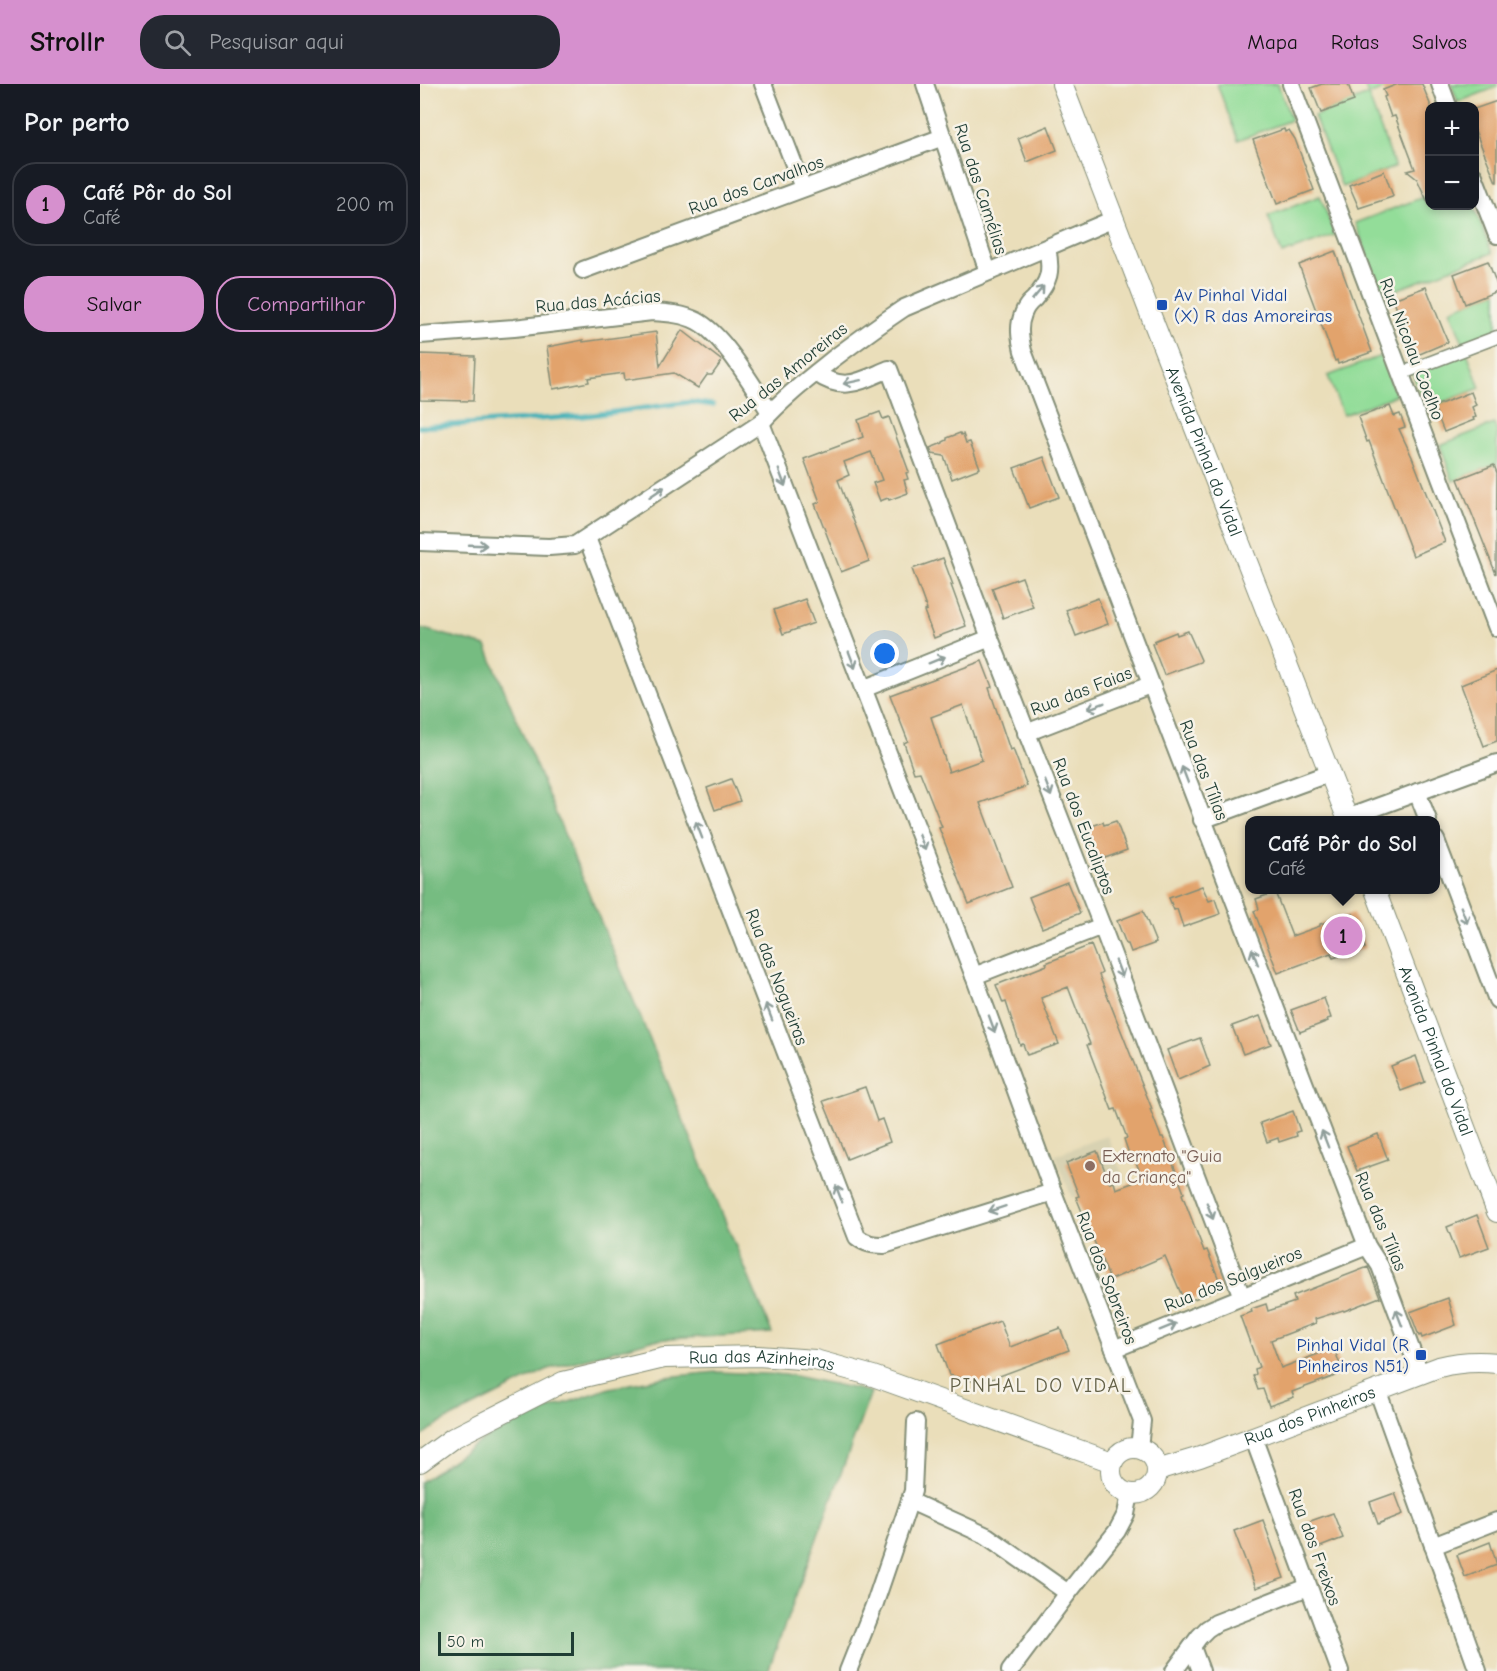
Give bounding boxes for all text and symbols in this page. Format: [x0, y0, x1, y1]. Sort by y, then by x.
search box [140, 15, 560, 69]
text: Strollr [30, 26, 104, 58]
icon: search [161, 26, 194, 59]
text: Pesquisar aqui [209, 29, 344, 55]
text: Mapa [1247, 30, 1298, 54]
text: Rotas [1331, 30, 1379, 54]
text: Salvos [1412, 30, 1467, 54]
map controls [1425, 102, 1479, 210]
button: + [1425, 102, 1479, 156]
text: Por perto [24, 108, 130, 138]
street label: Rua das Camélias [949, 121, 1012, 257]
street label: Rua dos Carvalhos [686, 151, 827, 220]
button: − [1425, 156, 1479, 210]
text: Café Pôr do Sol [83, 180, 232, 206]
text: 1 [42, 193, 49, 216]
text: 200 m [336, 193, 394, 216]
text: Café [83, 206, 121, 229]
street label: Rua Nicolau Coelho [1375, 275, 1448, 423]
button: Salvar [24, 276, 204, 332]
button: Compartilhar [216, 276, 396, 332]
one-way arrow [1032, 285, 1045, 301]
place label: Av Pinhal Vidal (X) R das Amoreiras [1174, 285, 1332, 327]
street label: Rua das Acácias [535, 286, 661, 317]
marker: Av Pinhal Vidal (X) R das Amoreiras [1155, 298, 1169, 312]
street label: Rua das Amoreiras [725, 318, 852, 426]
street label: Avenida Pinhal do Vidal [1161, 364, 1246, 539]
one-way arrow [843, 377, 862, 388]
one-way arrow [777, 468, 788, 487]
one-way arrow [649, 485, 666, 498]
one-way arrow [468, 539, 488, 550]
your location [870, 639, 899, 668]
one-way arrow [847, 650, 858, 668]
one-way arrow [927, 654, 946, 665]
street label: Rua das Faias [1027, 662, 1135, 720]
one-way arrow [1087, 701, 1105, 712]
street label: Rua das Tílias [1175, 717, 1232, 823]
street label: Rua dos Eucaliptos [1048, 755, 1119, 897]
one-way arrow [1179, 766, 1190, 785]
one-way arrow [1043, 778, 1054, 796]
popup [1245, 816, 1440, 894]
one-way arrow [693, 821, 704, 839]
text: Café Pôr do Sol [1268, 831, 1417, 857]
one-way arrow [917, 832, 928, 850]
text: Café [1268, 857, 1306, 880]
one-way arrow [1460, 905, 1471, 924]
street label: Rua das Nogueiras [741, 906, 812, 1048]
pin: 1 [1324, 914, 1362, 958]
one-way arrow [1249, 948, 1260, 966]
one-way arrow [1114, 960, 1125, 978]
street label: Avenida Pinhal do Vidal [1394, 963, 1477, 1139]
one-way arrow [763, 1003, 774, 1021]
one-way arrow [987, 1014, 998, 1033]
one-way arrow [1319, 1130, 1330, 1148]
place label: Externato "Guia da Criança" [1102, 1146, 1222, 1188]
marker: Externato "Guia da Criança" [1083, 1159, 1097, 1173]
street label: Rua das Tílias [1350, 1168, 1411, 1274]
one-way arrow [833, 1185, 844, 1203]
one-way arrow [1205, 1201, 1216, 1220]
one-way arrow [988, 1205, 1007, 1216]
street label: Rua dos Sobreiros [1072, 1209, 1141, 1347]
street label: Rua dos Salgueiros [1161, 1242, 1305, 1317]
one-way arrow [1393, 1310, 1404, 1328]
one-way arrow [1158, 1321, 1177, 1332]
place label: Pinhal Vidal (R Pinheiros N51) [1297, 1335, 1409, 1377]
street label: Rua das Azinheiras [689, 1346, 837, 1376]
marker: Pinhal Vidal (R Pinheiros N51) [1414, 1348, 1428, 1362]
district label: PINHAL DO VIDAL [950, 1374, 1132, 1397]
street label: Rua dos Pinheiros [1241, 1382, 1378, 1450]
street label: Rua dos Freixos [1284, 1486, 1345, 1609]
scale bar [438, 1629, 574, 1656]
text: 50 m [447, 1633, 484, 1651]

